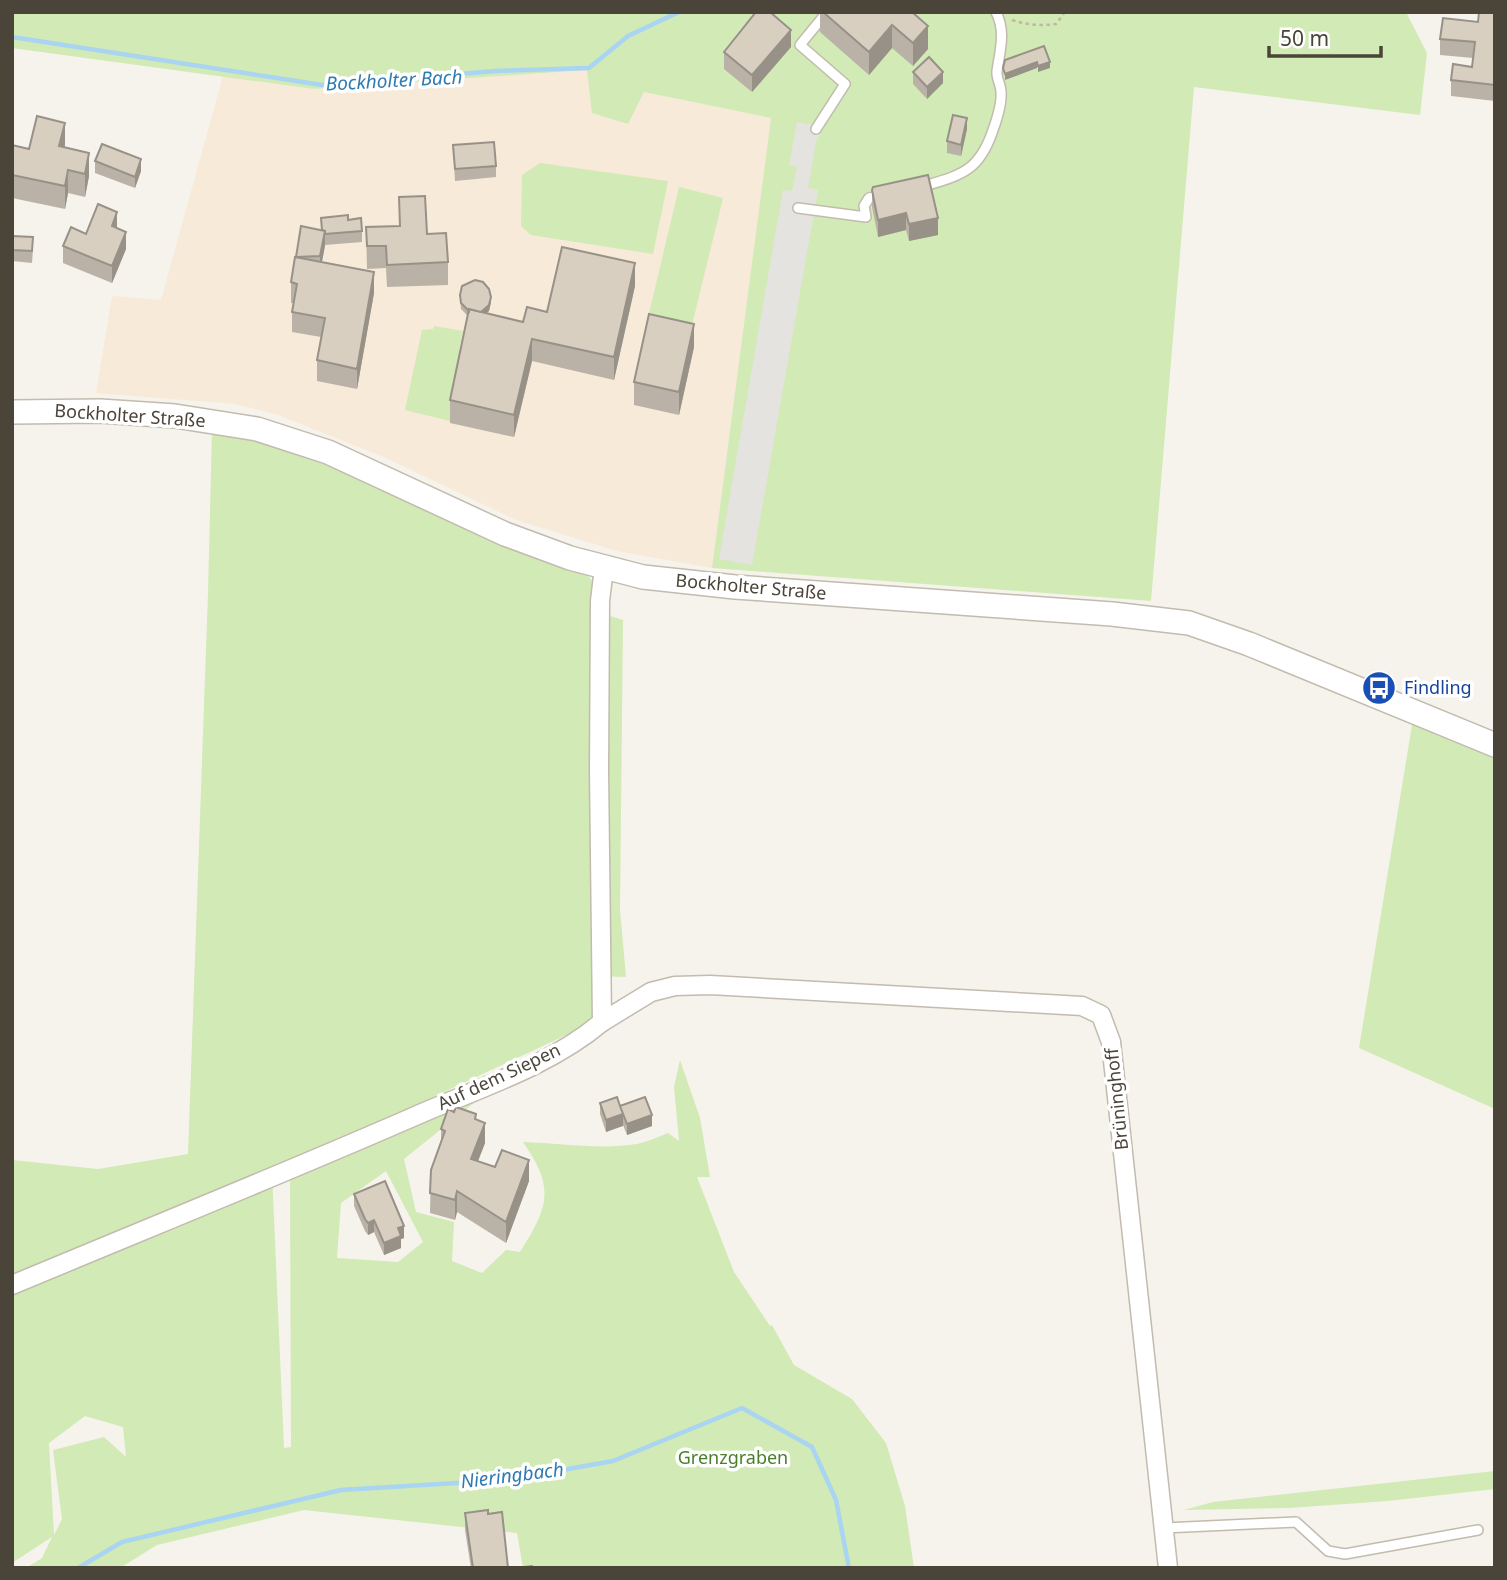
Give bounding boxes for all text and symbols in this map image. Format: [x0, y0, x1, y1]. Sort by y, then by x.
scale bar [1269, 14, 1381, 58]
text: 50 m [1280, 24, 1329, 52]
water label: Bockholter Bach [325, 63, 463, 97]
street label: Bockholter Straße [54, 398, 206, 432]
street label: Bockholter Straße [675, 567, 828, 605]
bus stop icon: Findling [1360, 669, 1398, 707]
place label: Findling [1404, 675, 1472, 699]
street label: Auf dem Siepen [433, 1037, 564, 1115]
street label: Brüninghoff [1099, 1045, 1133, 1151]
park label: Grenzgraben [678, 1445, 788, 1469]
water label: Nieringbach [459, 1456, 565, 1494]

